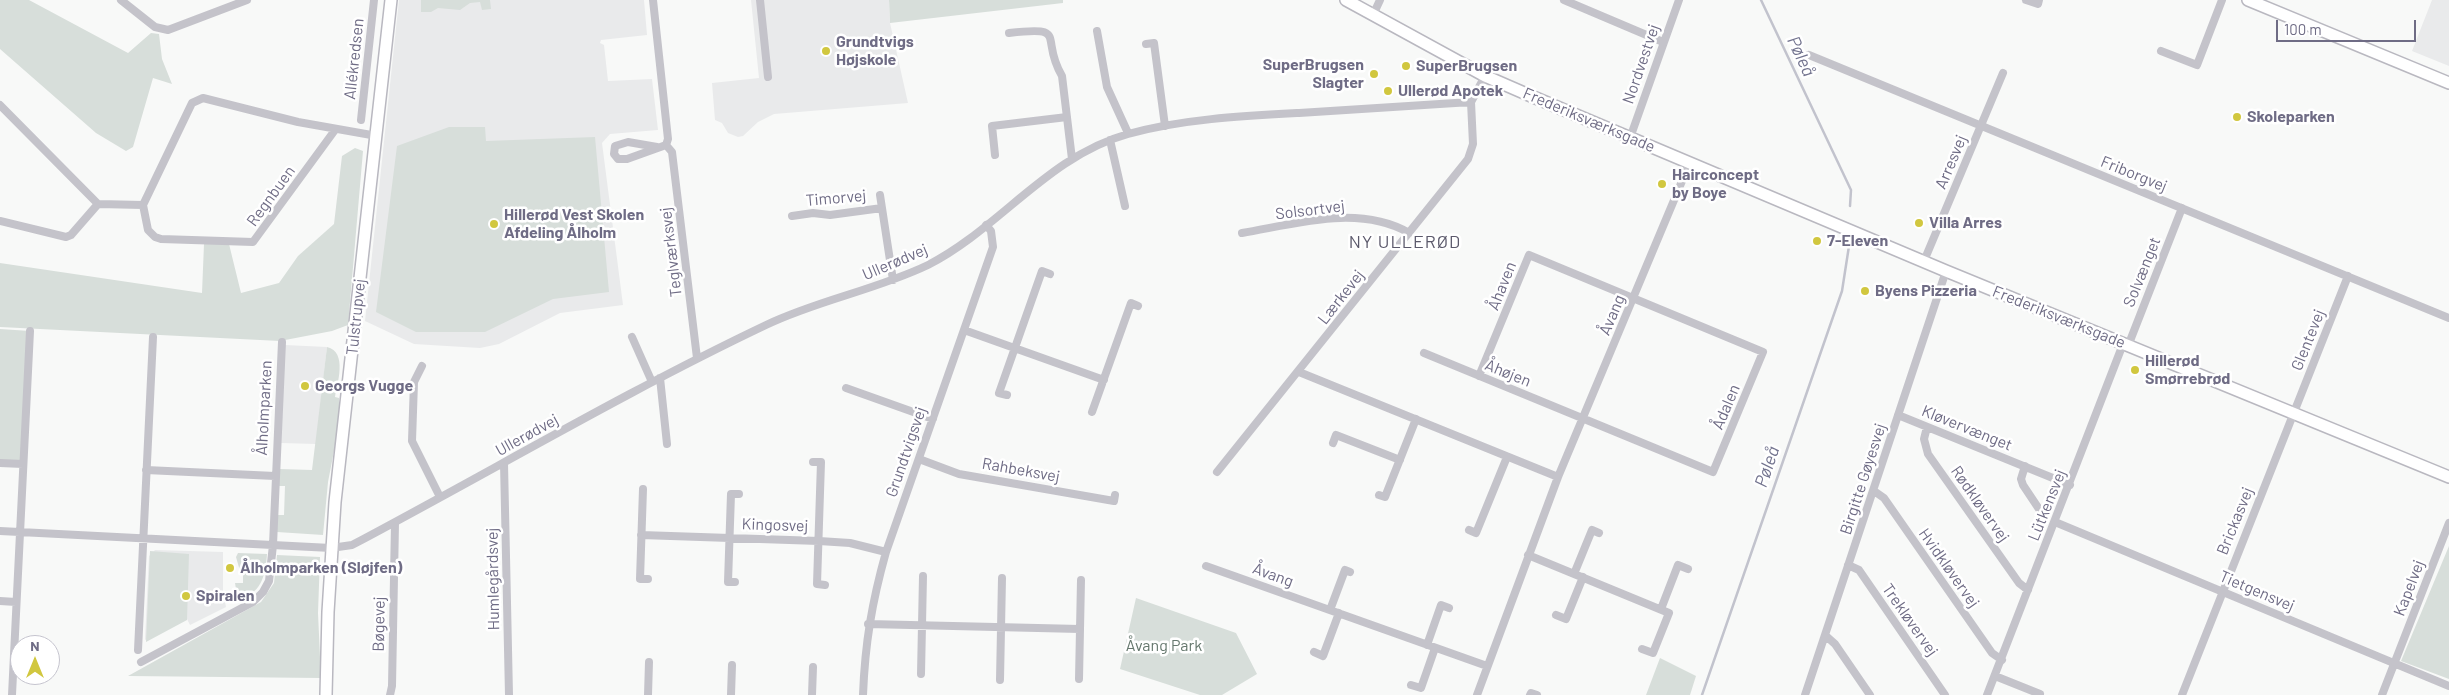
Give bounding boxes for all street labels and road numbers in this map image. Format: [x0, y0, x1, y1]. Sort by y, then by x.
street label: Allékredsen [340, 17, 368, 101]
street label: Nordvestvej [1618, 22, 1664, 106]
street label: Frederiksværksgade [1520, 83, 1658, 157]
street label: Arresvej [1931, 132, 1971, 192]
street label: Friborgvej [2098, 152, 2170, 196]
street label: Regnbuen [243, 162, 299, 230]
street label: Timorvej [805, 186, 867, 210]
street label: Solsortvej [1274, 196, 1346, 224]
street label: Teglværksvej [656, 206, 686, 298]
street label: Solvænget [2119, 234, 2165, 310]
street label: Ullerødvej [860, 240, 930, 284]
street label: Åhaven [1484, 259, 1520, 313]
street label: Lærkevej [1314, 266, 1368, 328]
street label: Tulstrupvej [342, 278, 370, 356]
street label: Frederiksværksgade [1990, 282, 2128, 352]
street label: Åvang [1595, 292, 1629, 338]
street label: Glentevej [2287, 307, 2329, 373]
street label: Åhøjen [1482, 355, 1534, 391]
street label: Ålholmparken [252, 360, 276, 456]
street label: Ådalen [1708, 382, 1744, 432]
street label: Kløvervænget [1919, 401, 2015, 455]
street label: Grundtvigsvej [882, 404, 930, 500]
street label: Ullerødvej [492, 410, 562, 460]
street label: Birgitte Gøyesvej [1836, 421, 1890, 537]
street label: Rahbeksvej [981, 454, 1061, 486]
street label: Rødkløvervej [1947, 462, 2013, 546]
street label: Lütkensvej [2024, 466, 2070, 544]
street label: Brickasvej [2213, 484, 2257, 558]
street label: Kingosvej [741, 514, 809, 536]
street label: Hvidkløvervej [1915, 525, 1983, 611]
street label: Humlegårdsvej [483, 528, 503, 630]
street label: Kapelvej [2390, 557, 2428, 619]
street label: Åvang [1250, 559, 1296, 591]
street label: Tietgensvej [2217, 567, 2297, 615]
street label: Trekløvervej [1878, 580, 1942, 660]
street label: Bøgevej [369, 596, 389, 652]

